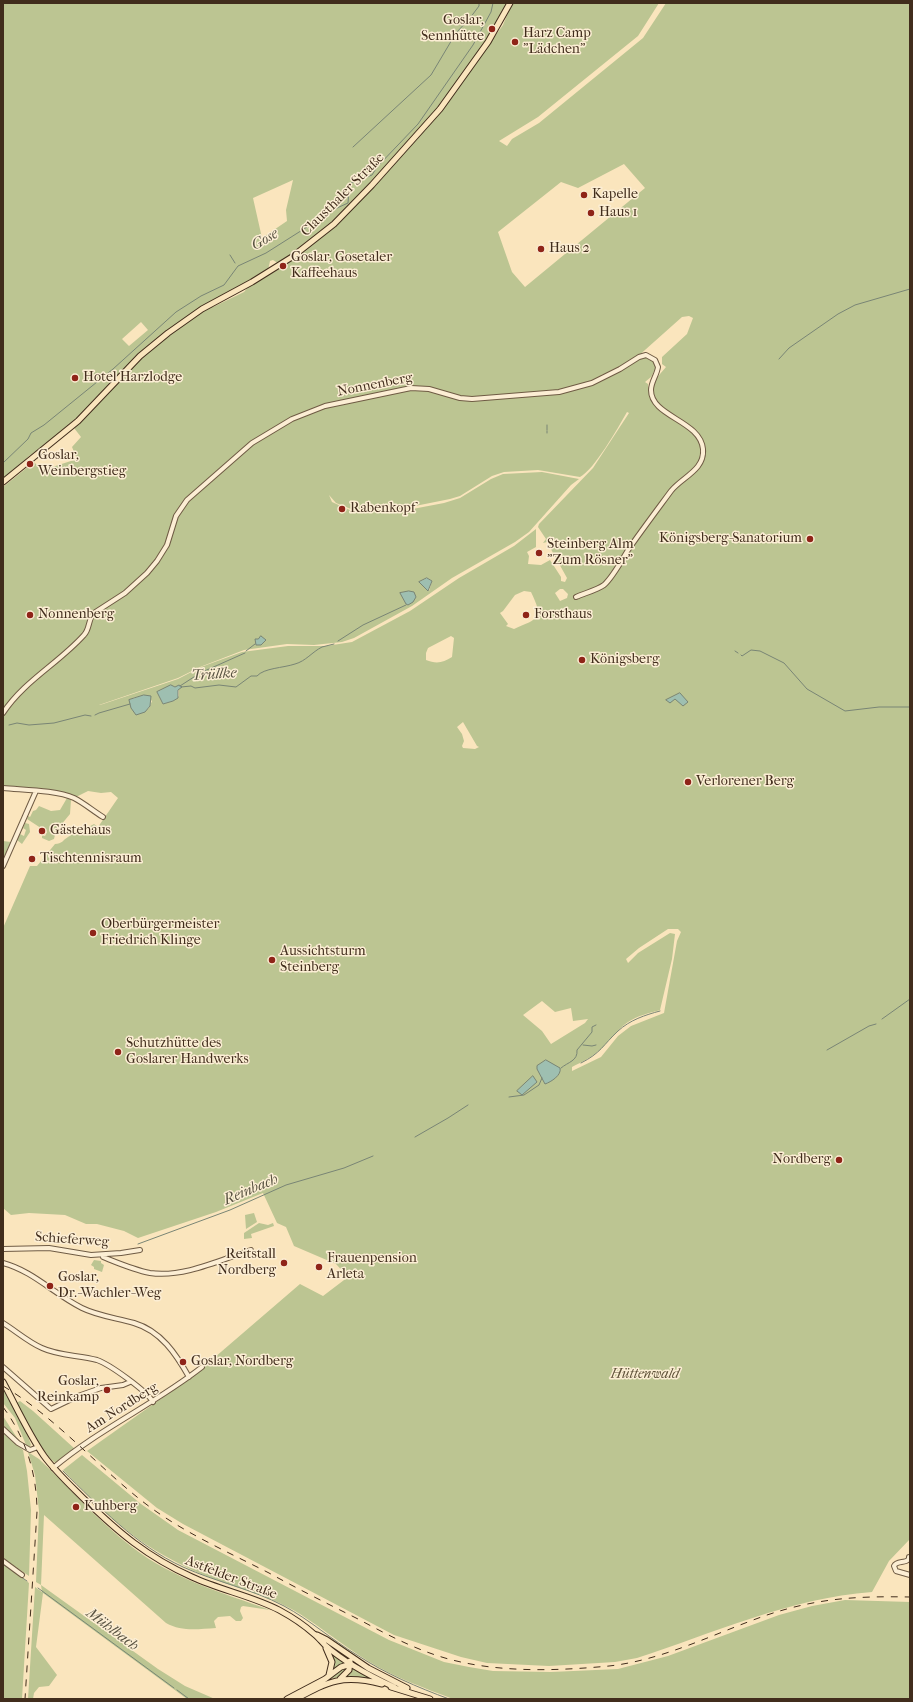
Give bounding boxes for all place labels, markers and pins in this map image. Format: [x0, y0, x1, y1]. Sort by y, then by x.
place label: Goslar, Sennhütte [421, 13, 484, 46]
marker: Goslar, Sennhütte [487, 24, 497, 34]
place label: Harz Camp "Lädchen" [523, 26, 591, 58]
marker: Harz Camp "Lädchen" [510, 37, 520, 47]
place label: Kapelle [592, 187, 638, 203]
marker: Kapelle [579, 190, 589, 200]
place label: Haus 1 [599, 205, 638, 221]
marker: Haus 1 [586, 208, 596, 218]
place label: Haus 2 [549, 241, 590, 257]
marker: Haus 2 [536, 244, 546, 254]
place label: Goslar, Gosetaler Kaffeehaus [291, 250, 392, 282]
marker: Goslar, Gosetaler Kaffeehaus [278, 261, 288, 271]
place label: Hotel Harzlodge [83, 370, 182, 386]
marker: Hotel Harzlodge [70, 373, 80, 383]
place label: Goslar, Weinbergstieg [38, 448, 126, 480]
marker: Goslar, Weinbergstieg [25, 459, 35, 469]
place label: Rabenkopf [350, 501, 415, 517]
marker: Rabenkopf [337, 504, 347, 514]
place label: Königsberg-Sanatorium [659, 531, 802, 547]
marker: Königsberg-Sanatorium [805, 534, 815, 544]
place label: Steinberg Alm "Zum Rösner" [547, 537, 634, 570]
marker: Steinberg Alm "Zum Rösner" [534, 548, 544, 558]
place label: Nonnenberg [38, 607, 114, 623]
place label: Forsthaus [534, 607, 592, 623]
marker: Nonnenberg [25, 610, 35, 620]
marker: Forsthaus [521, 610, 531, 620]
place label: Königsberg [590, 652, 659, 668]
marker: Königsberg [577, 655, 587, 665]
place label: Verlorener Berg [696, 774, 794, 790]
marker: Verlorener Berg [683, 777, 693, 787]
place label: Gästehaus [50, 823, 111, 839]
marker: Gästehaus [37, 826, 47, 836]
place label: Tischtennisraum [40, 851, 142, 867]
marker: Tischtennisraum [27, 854, 37, 864]
place label: Oberbürgermeister Friedrich Klinge [101, 917, 219, 950]
marker: Oberbürgermeister Friedrich Klinge [88, 928, 98, 938]
place label: Aussichtsturm Steinberg [280, 944, 366, 976]
marker: Aussichtsturm Steinberg [267, 955, 277, 965]
place label: Schutzhütte des Goslarer Handwerks [126, 1036, 249, 1068]
marker: Schutzhütte des Goslarer Handwerks [113, 1047, 123, 1057]
place label: Nordberg [773, 1152, 831, 1168]
marker: Nordberg [834, 1155, 844, 1165]
place label: Reitstall Nordberg [218, 1247, 276, 1280]
place label: Frauenpension Arleta [327, 1251, 417, 1284]
marker: Reitstall Nordberg [279, 1258, 289, 1268]
marker: Frauenpension Arleta [314, 1262, 324, 1272]
place label: Goslar, Dr.-Wachler-Weg [58, 1270, 161, 1302]
marker: Goslar, Dr.-Wachler-Weg [45, 1281, 55, 1291]
place label: Goslar, Nordberg [191, 1354, 293, 1370]
marker: Goslar, Nordberg [178, 1357, 188, 1367]
place label: Goslar, Reinkamp [37, 1374, 99, 1406]
marker: Goslar, Reinkamp [102, 1385, 112, 1395]
place label: Kuhberg [84, 1499, 137, 1515]
marker: Kuhberg [71, 1502, 81, 1512]

